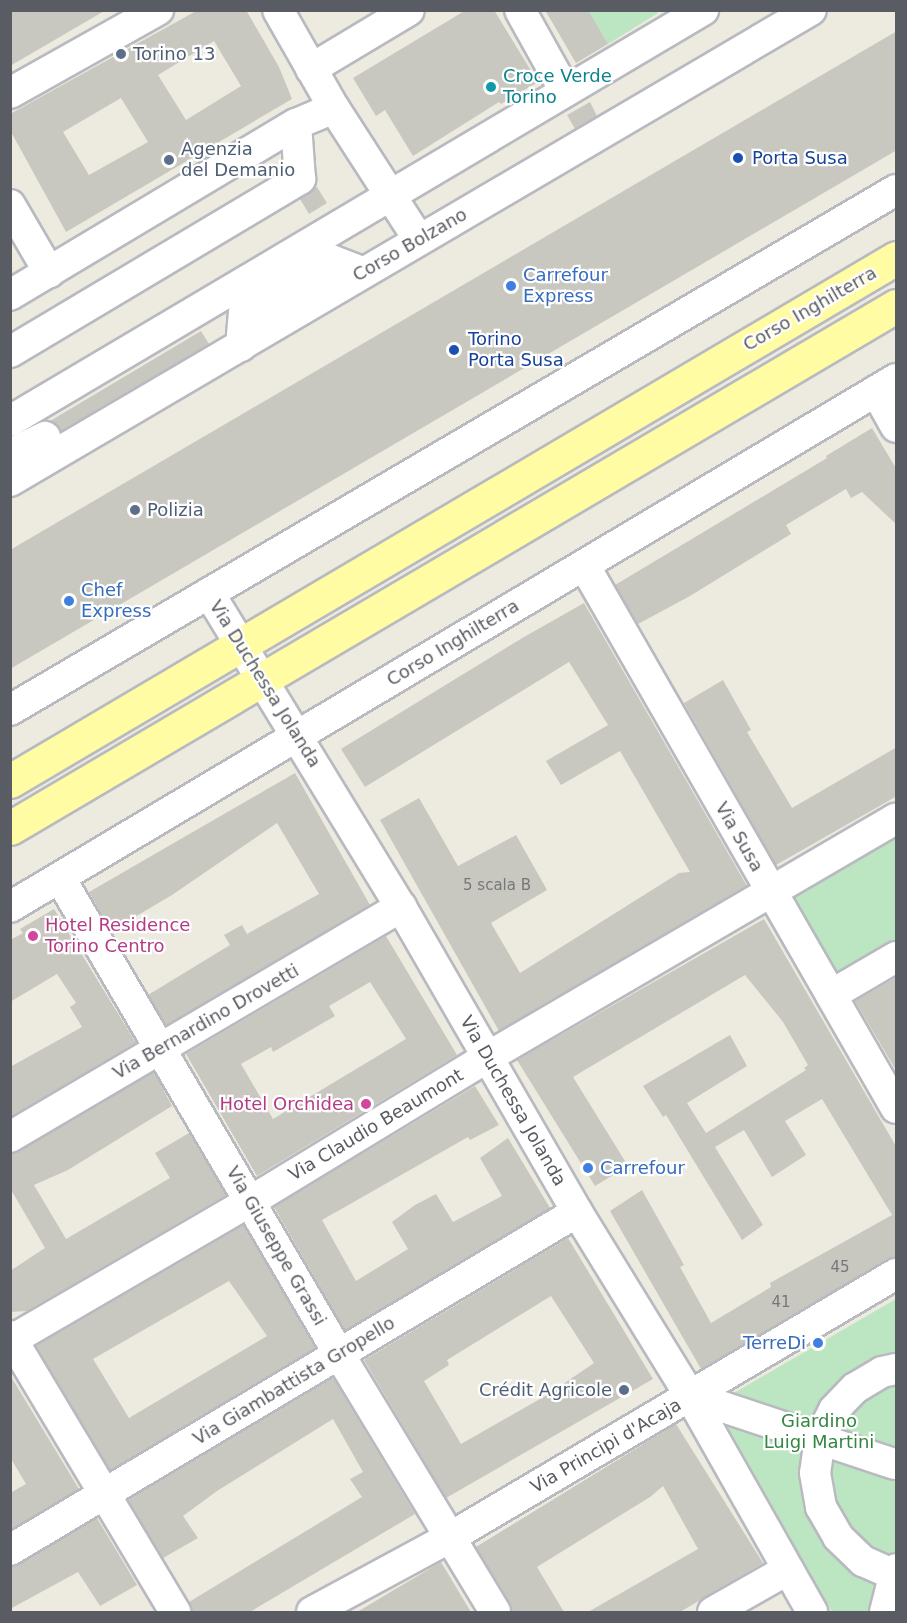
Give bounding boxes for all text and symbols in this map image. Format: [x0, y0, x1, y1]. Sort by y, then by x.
place label: Torino 13 [133, 43, 215, 65]
marker: Torino 13 [114, 47, 128, 61]
place label: Croce Verde Torino [503, 66, 612, 109]
marker: Croce Verde Torino [484, 80, 498, 94]
place label: Agenzia del Demanio [181, 139, 295, 182]
place label: Porta Susa [752, 147, 848, 169]
marker: Porta Susa [729, 149, 747, 167]
marker: Agenzia del Demanio [162, 153, 176, 167]
street label: Corso Bolzano [349, 204, 471, 286]
street label: Corso Inghilterra [740, 262, 880, 356]
place label: Carrefour Express [523, 265, 608, 308]
marker: Carrefour Express [504, 279, 518, 293]
place label: Torino Porta Susa [468, 329, 564, 372]
marker: Torino Porta Susa [445, 341, 463, 359]
place label: Polizia [147, 499, 204, 521]
marker: Polizia [128, 503, 142, 517]
place label: Chef Express [81, 580, 151, 622]
marker: Chef Express [62, 594, 76, 608]
street label: Corso Inghilterra [383, 595, 523, 691]
street label: Via Duchessa Jolanda [205, 596, 325, 772]
street label: Via Susa [710, 798, 768, 876]
house number: 5 scala B [463, 877, 531, 895]
place label: Hotel Residence Torino Centro [45, 915, 190, 958]
marker: Hotel Residence Torino Centro [26, 929, 40, 943]
street label: Via Bernardino Drovetti [109, 960, 303, 1084]
street label: Via Duchessa Jolanda [455, 1012, 571, 1190]
street label: Via Claudio Beaumont [285, 1064, 467, 1186]
place label: Hotel Orchidea [220, 1093, 354, 1115]
marker: Hotel Orchidea [359, 1097, 373, 1111]
place label: Carrefour [600, 1157, 685, 1179]
marker: Carrefour [581, 1161, 595, 1175]
street label: Via Giuseppe Grassi [222, 1163, 330, 1329]
house number: 45 [830, 1259, 850, 1277]
house number: 41 [771, 1294, 791, 1312]
street label: Via Giambattista Gropello [189, 1312, 399, 1450]
place label: TerreDi [743, 1332, 806, 1354]
marker: TerreDi [811, 1336, 825, 1350]
place label: Crédit Agricole [479, 1379, 612, 1401]
marker: Crédit Agricole [617, 1383, 631, 1397]
street label: Via Principi d'Acaja [527, 1394, 685, 1498]
park label: Giardino Luigi Martini [764, 1411, 874, 1454]

